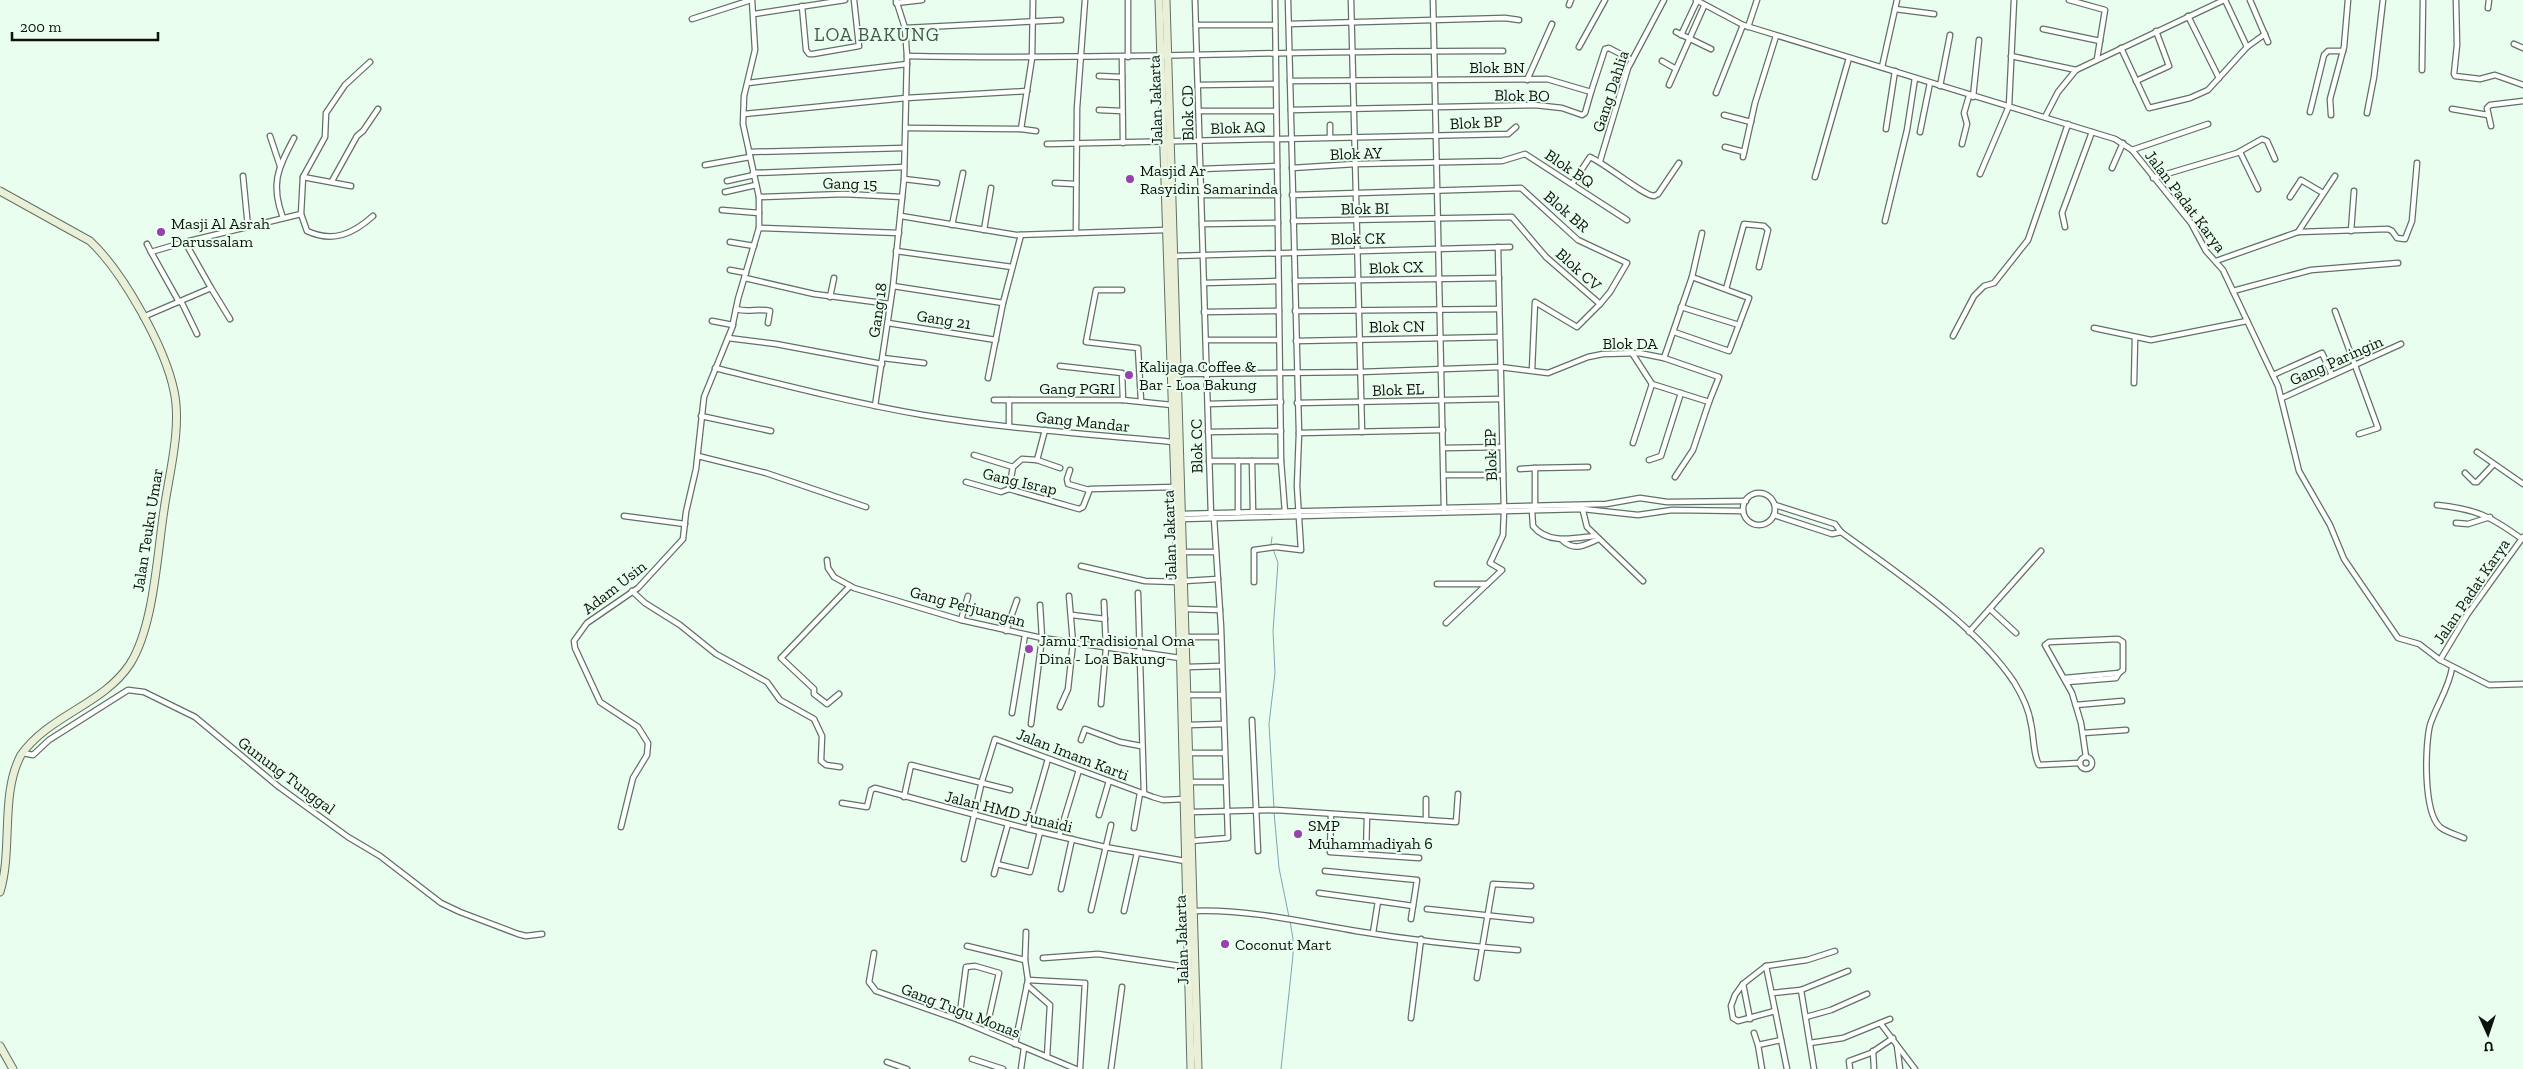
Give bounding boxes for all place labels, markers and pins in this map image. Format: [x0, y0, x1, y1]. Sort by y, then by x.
place label: Masjid Ar Rasyidin Samarinda [1140, 161, 1278, 198]
marker: Masjid Ar Rasyidin Samarinda [1124, 173, 1136, 185]
place label: Masji Al Asrah Darussalam [171, 214, 270, 251]
marker: Masji Al Asrah Darussalam [155, 226, 167, 238]
place label: Kalijaga Coffee & Bar - Loa Bakung [1139, 357, 1257, 394]
marker: Kalijaga Coffee & Bar - Loa Bakung [1123, 369, 1135, 381]
place label: Jamu Tradisional Oma Dina - Loa Bakung [1039, 631, 1195, 668]
marker: Jamu Tradisional Oma Dina - Loa Bakung [1023, 643, 1035, 655]
place label: SMP Muhammadiyah 6 [1308, 816, 1433, 853]
marker: SMP Muhammadiyah 6 [1292, 828, 1304, 840]
place label: Coconut Mart [1235, 935, 1331, 954]
marker: Coconut Mart [1219, 938, 1231, 950]

